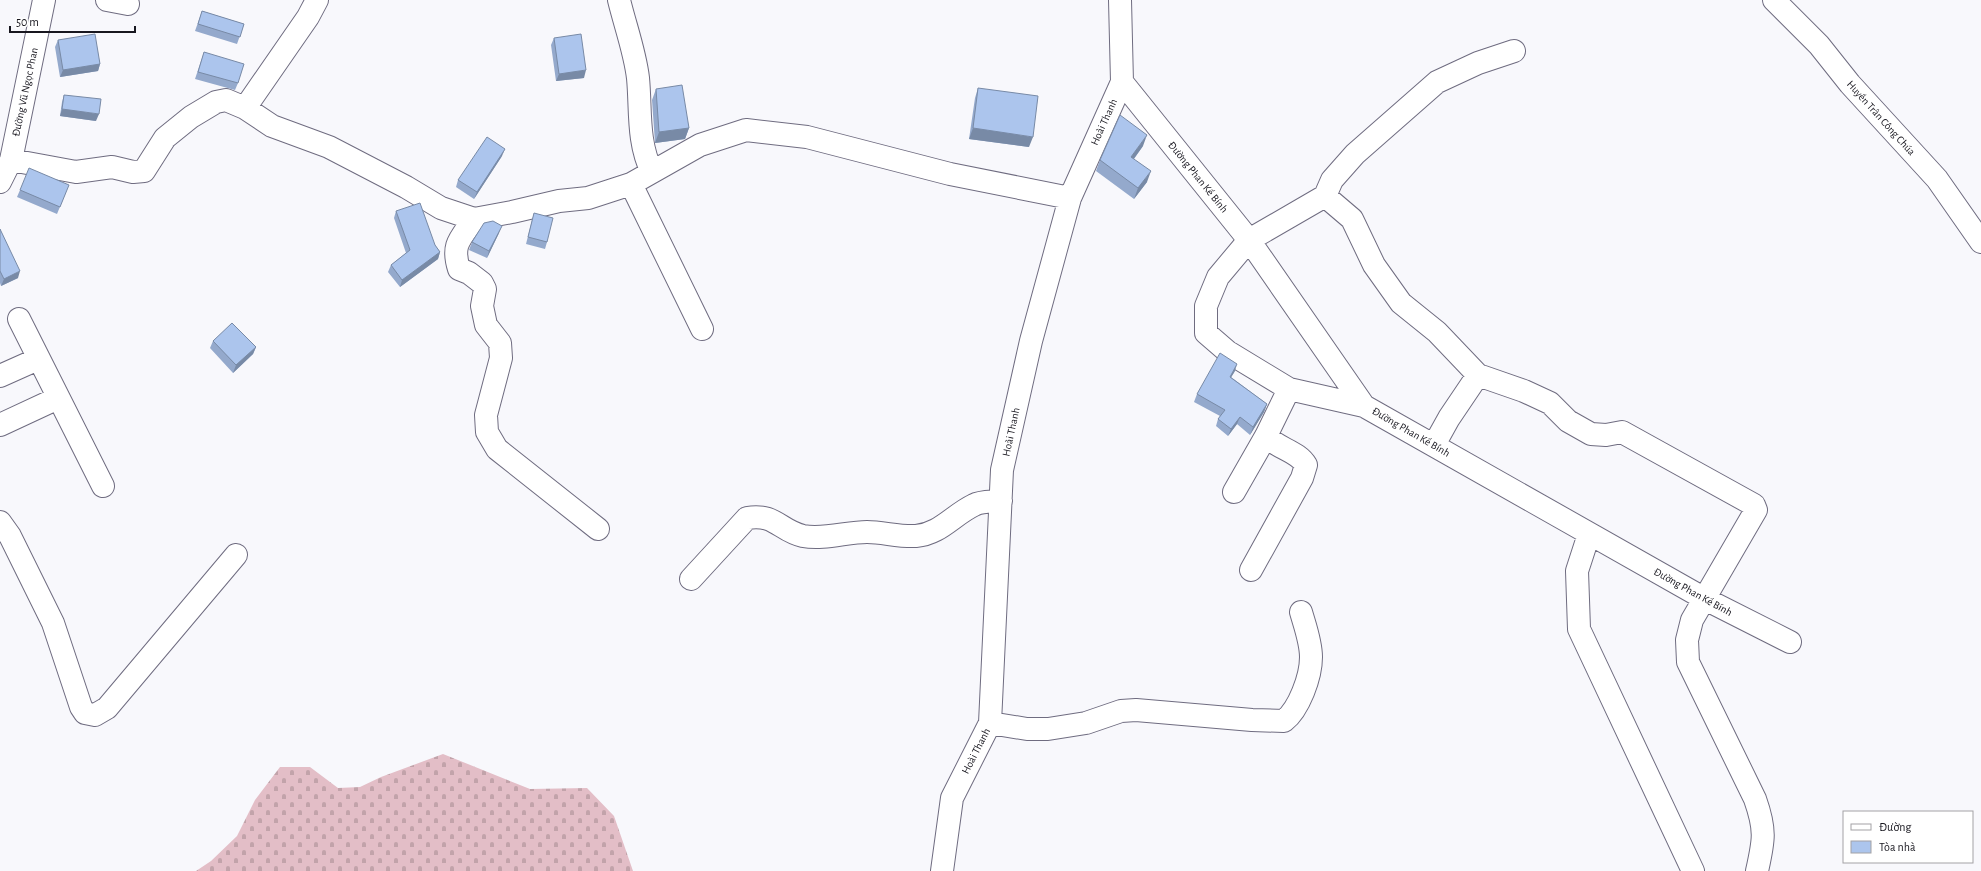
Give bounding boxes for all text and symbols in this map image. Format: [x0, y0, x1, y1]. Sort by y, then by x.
scale bar [10, 8, 135, 34]
text: 50 m [16, 16, 39, 28]
street label: Đường Vũ Ngọc Phan [10, 46, 40, 138]
street label: Huyền Trân Công Chúa [1845, 79, 1917, 157]
street label: Hoài Thanh [1089, 97, 1119, 147]
street label: Đường Phan Kế Bính [1166, 139, 1230, 215]
street label: Đường Phan Kế Bính [1370, 405, 1452, 459]
street label: Hoài Thanh [1000, 407, 1022, 457]
street label: Đường Phan Kế Bính [1652, 566, 1734, 618]
street label: Hoài Thanh [960, 726, 992, 776]
legend [1843, 811, 1973, 863]
text: Đường [1879, 821, 1912, 833]
text: Tòa nhà [1879, 841, 1916, 853]

